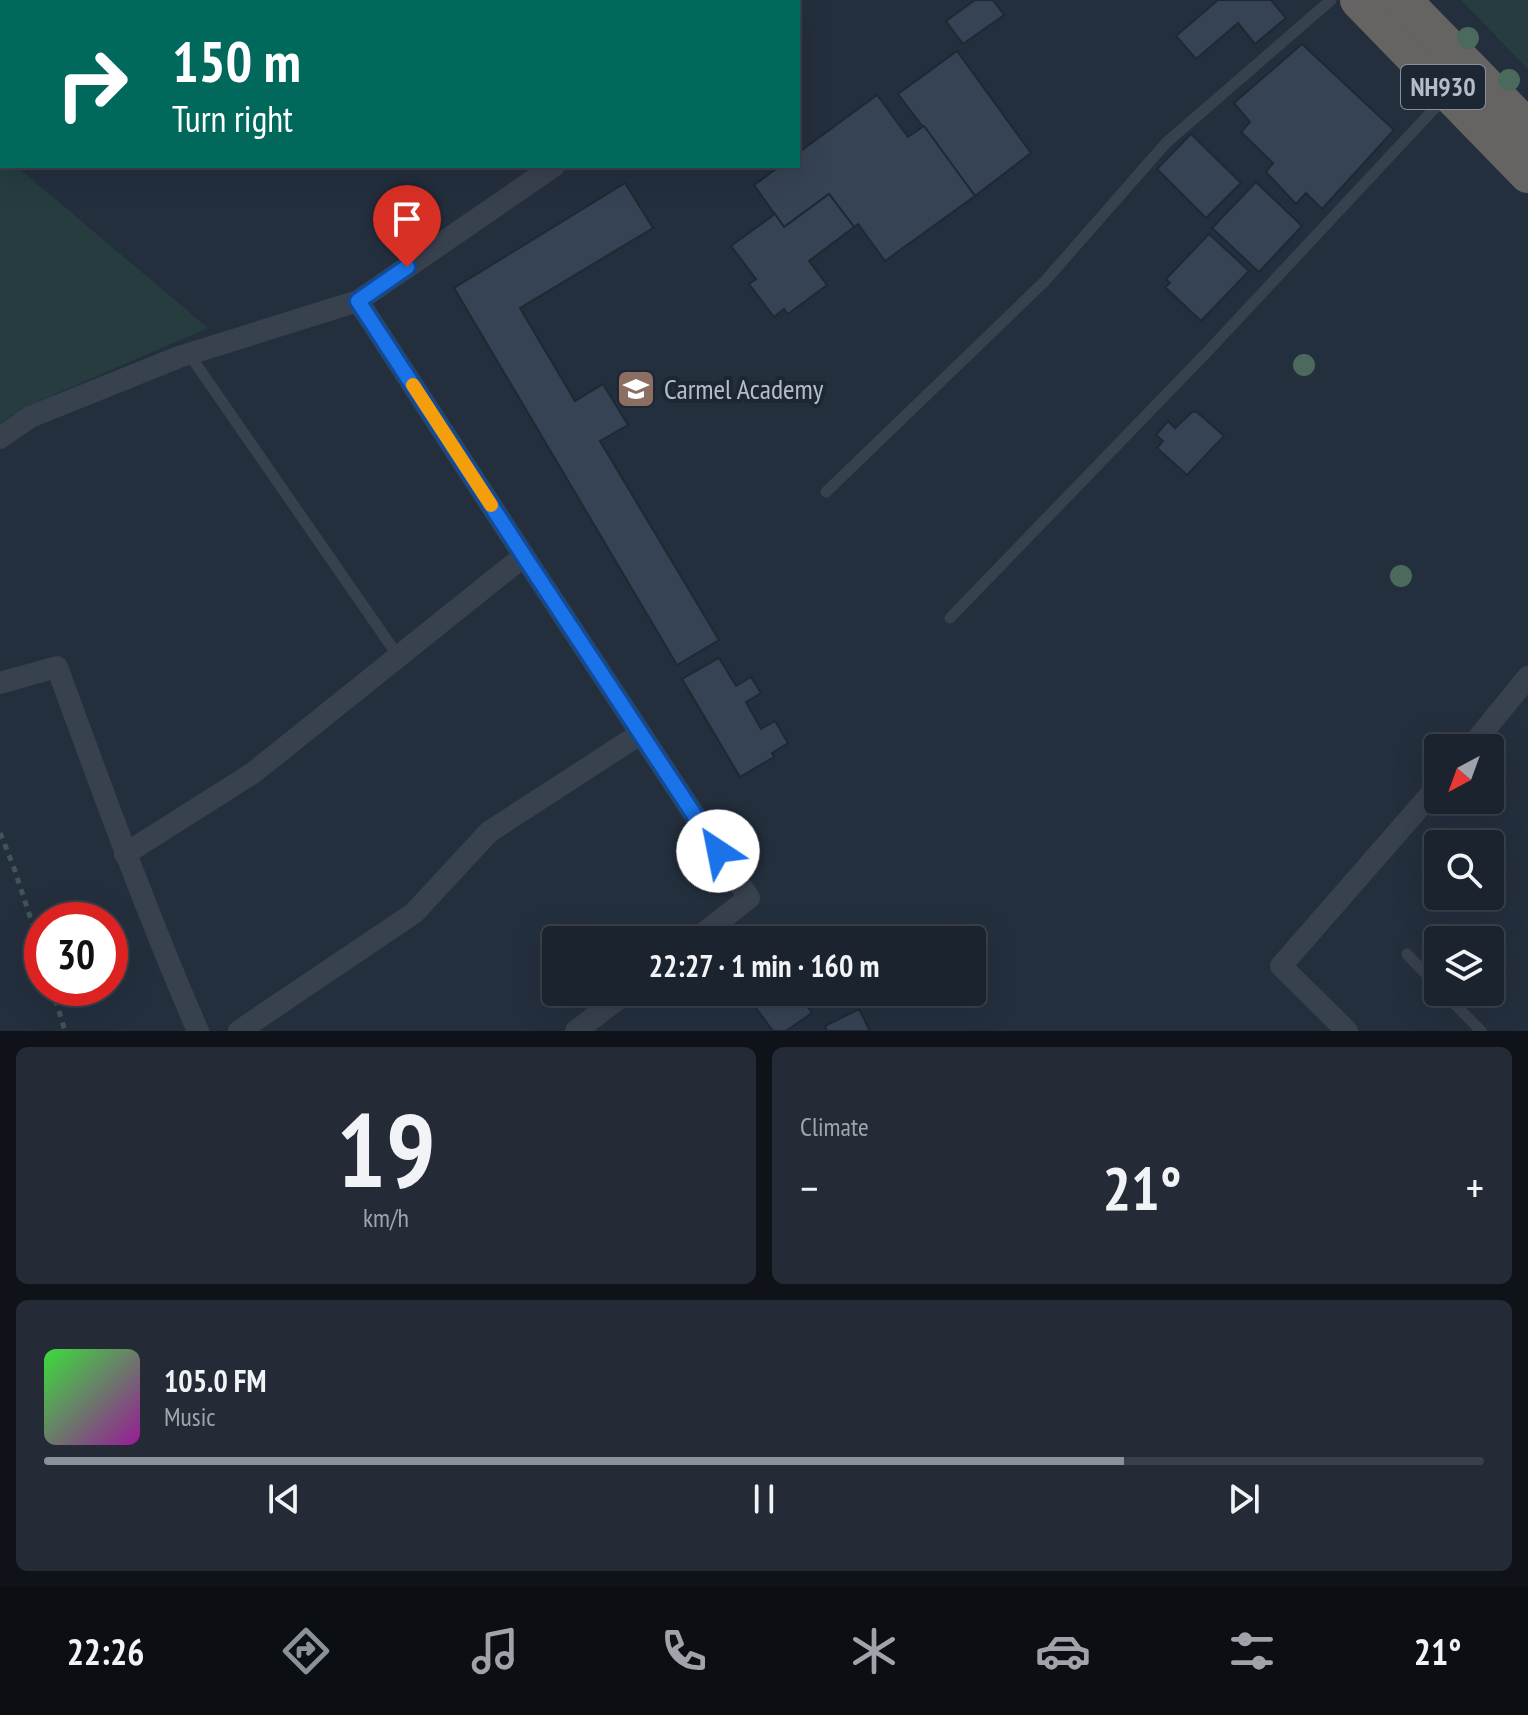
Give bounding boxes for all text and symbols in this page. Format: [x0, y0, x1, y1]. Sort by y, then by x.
text: 150 m [172, 25, 301, 97]
icon: right [40, 32, 144, 136]
road number: NH930 [1401, 65, 1485, 109]
text: Turn right [172, 95, 293, 142]
pin [373, 185, 441, 267]
icon: arrive [385, 197, 429, 241]
school or university icon: Carmel Academy [615, 368, 657, 410]
place label: Carmel Academy [664, 370, 824, 407]
north arrow [1424, 734, 1504, 814]
map controls [1424, 734, 1504, 1006]
position arrow [676, 809, 760, 893]
button: search [1424, 830, 1504, 910]
speed limit sign: 30 [24, 902, 128, 1006]
button: layers [1424, 926, 1504, 1006]
text: 22:27 · 1 min · 160 m [649, 946, 879, 985]
text: 19 [336, 1081, 436, 1216]
text: Climate [800, 1110, 869, 1143]
text: 21° [1102, 1149, 1182, 1227]
text: − [800, 1159, 818, 1216]
text: + [1466, 1159, 1484, 1216]
text: km/h [363, 1201, 409, 1234]
text: 105.0 FM [164, 1361, 266, 1400]
text: Music [164, 1400, 216, 1433]
icon: previous [262, 1477, 306, 1521]
icon: pause [742, 1477, 786, 1521]
icon: next [1222, 1477, 1266, 1521]
icon: directions [278, 1623, 334, 1679]
icon: music [467, 1623, 523, 1679]
icon: phone [656, 1623, 712, 1679]
icon: climate [846, 1623, 902, 1679]
icon: car [1035, 1623, 1091, 1679]
icon: filters [1224, 1623, 1280, 1679]
text: 22:26 [67, 1628, 145, 1675]
text: 21° [1414, 1628, 1461, 1675]

